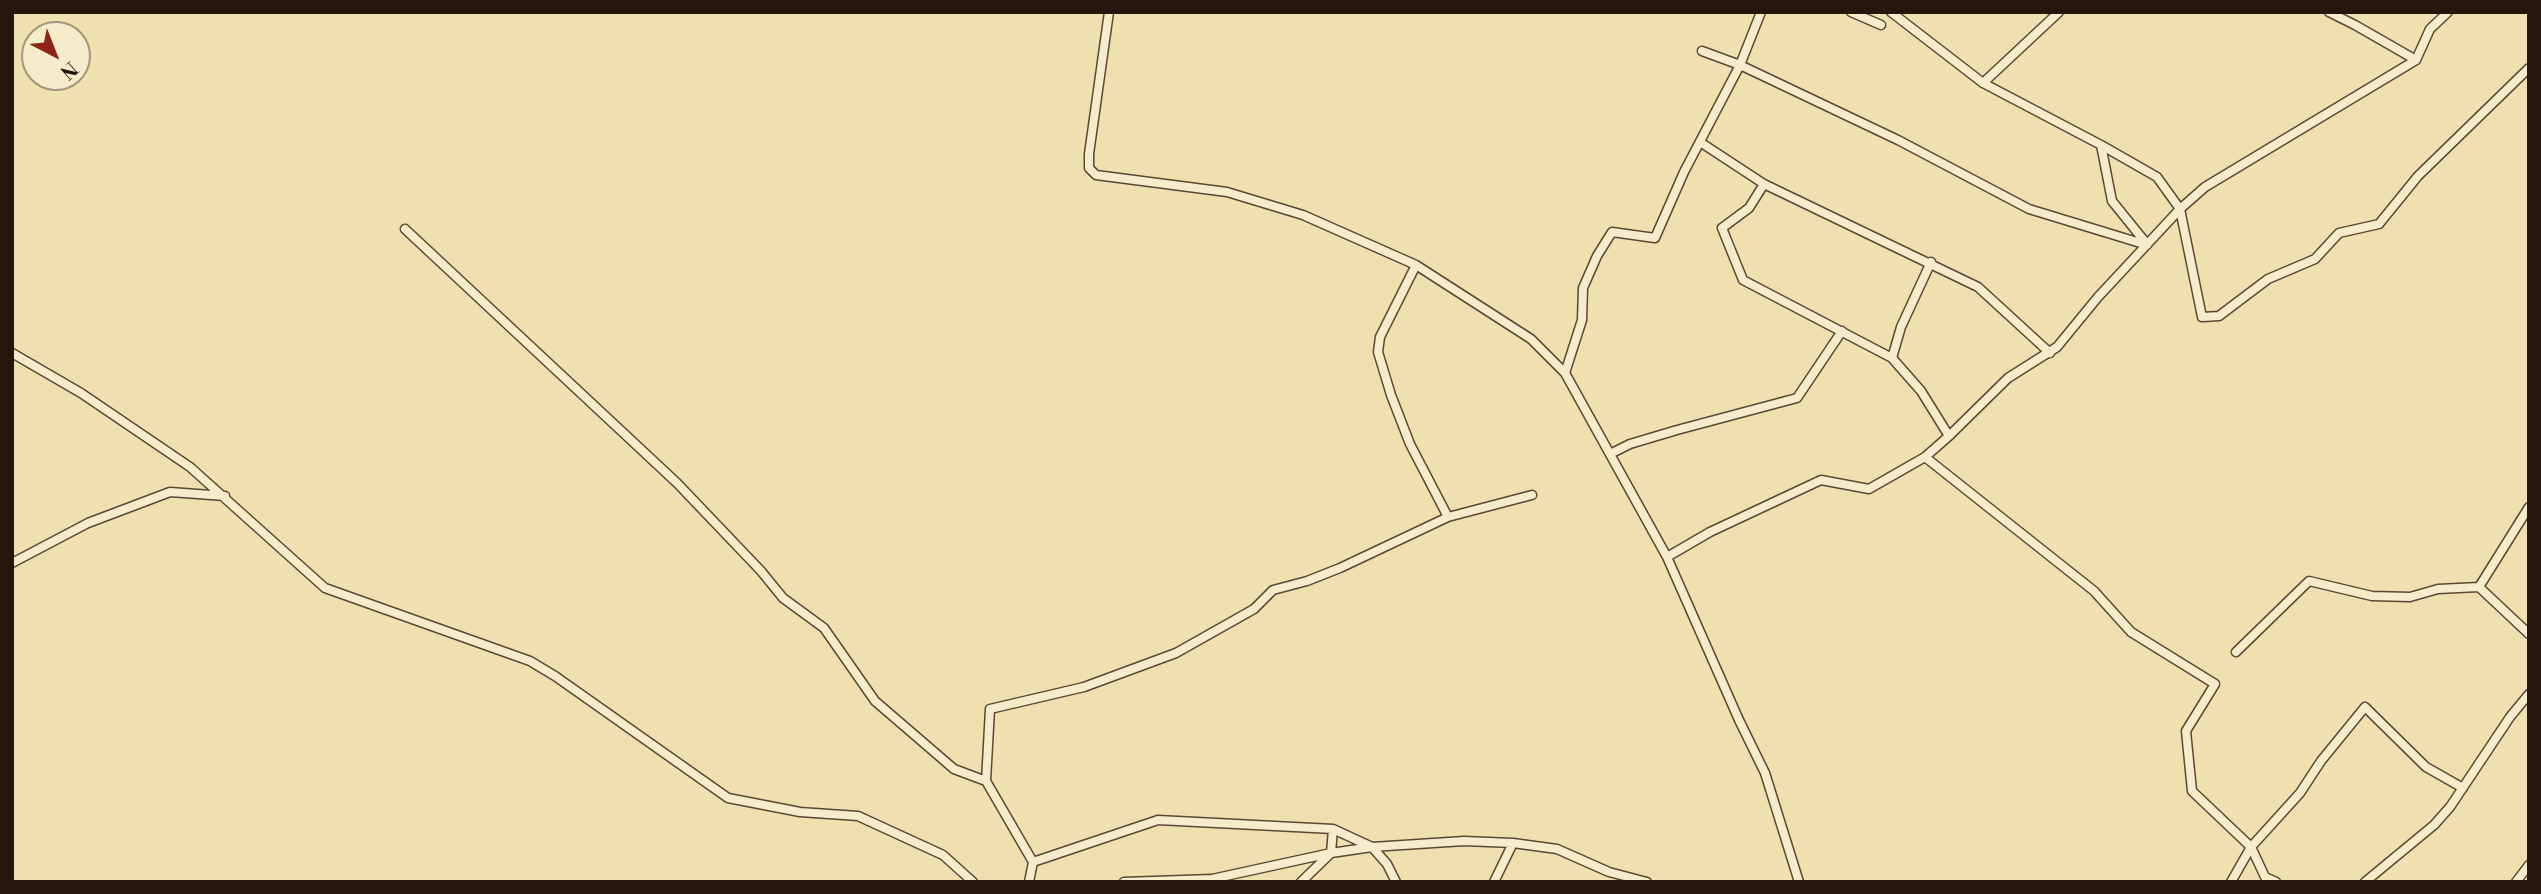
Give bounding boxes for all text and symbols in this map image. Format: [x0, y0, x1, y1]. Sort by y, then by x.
north arrow [21, 21, 91, 91]
text: N [55, 56, 82, 84]

